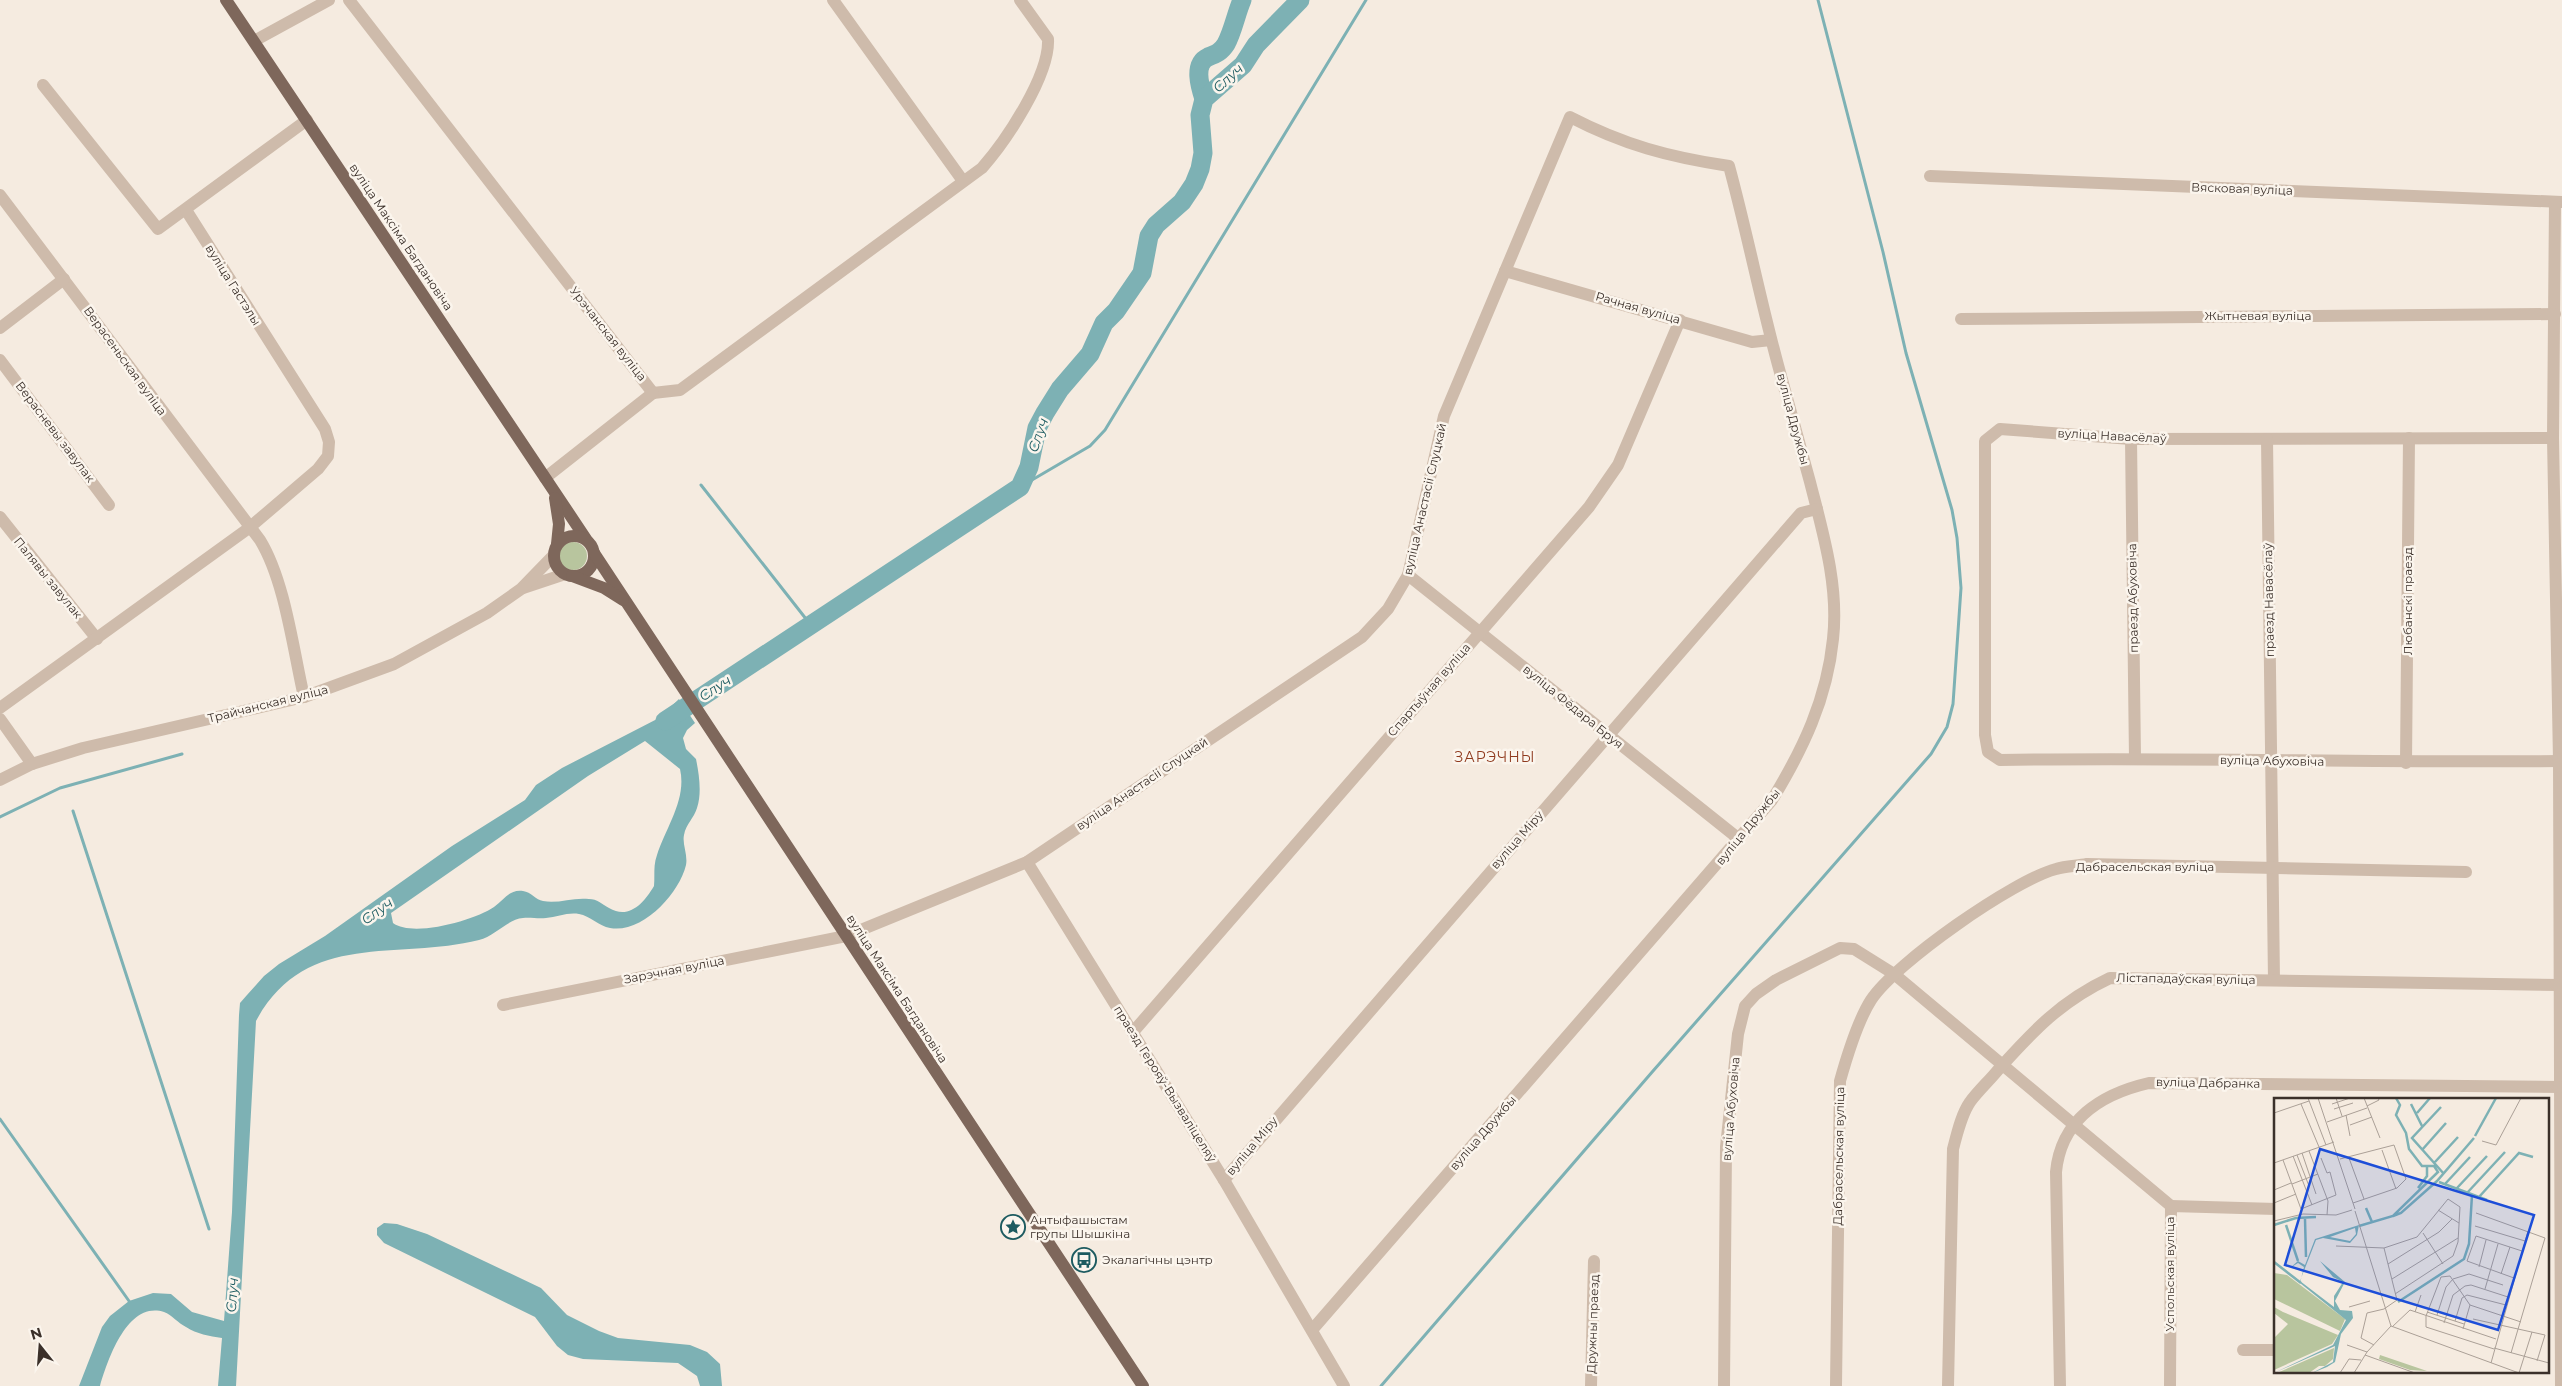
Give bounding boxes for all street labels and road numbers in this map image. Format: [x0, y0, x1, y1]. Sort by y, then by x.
street label: вуліца Максіма Багдановіча [346, 160, 456, 313]
street label: Вясковая вуліца [2191, 179, 2293, 198]
street label: вуліца Гастэлы [203, 242, 264, 328]
street label: Урэчанская вуліца [567, 283, 650, 384]
street label: Рачная вуліца [1594, 288, 1682, 327]
street label: Верасеньская вуліца [81, 303, 170, 418]
street label: Жытневая вуліца [2204, 308, 2312, 323]
street label: вуліца Дружбы [1774, 371, 1813, 466]
street label: Верасневы завулак [13, 378, 98, 485]
street label: вуліца Анастасіі Слуцкай [1400, 421, 1449, 576]
street label: вуліца Навасёлаў [2057, 425, 2167, 446]
street label: Палявы завулак [11, 534, 86, 621]
street label: праезд Навасёлаў [2260, 542, 2277, 657]
street label: праезд Абуховіча [2124, 543, 2141, 653]
street label: Любанскі праезд [2400, 547, 2415, 655]
street label: Спартыўная вуліца [1384, 640, 1473, 739]
street label: вуліца Фёдара Бруя [1520, 661, 1627, 752]
street label: Трайчанская вуліца [206, 681, 330, 726]
street label: вуліца Анастасіі Слуцкай [1073, 734, 1210, 833]
street label: вуліца Абуховіча [2220, 752, 2324, 769]
street label: вуліца Дружбы [1712, 785, 1783, 868]
street label: вуліца Міру [1487, 807, 1546, 872]
street label: Дабрасельская вуліца [2076, 859, 2214, 874]
street label: вуліца Максіма Багдановіча [844, 912, 951, 1066]
street label: Зарэчная вуліца [622, 952, 725, 987]
street label: Лістападаўская вуліца [2116, 970, 2256, 987]
street label: праезд Герояў-Вызваліцеляў [1111, 1003, 1220, 1165]
street label: вуліца Абуховіча [1718, 1056, 1743, 1162]
street label: вуліца Дабранка [2156, 1074, 2260, 1091]
street label: Дабрасельская вуліца [1830, 1087, 1847, 1225]
street label: вуліца Дружбы [1446, 1092, 1519, 1173]
street label: вуліца Міру [1223, 1113, 1281, 1178]
street label: Успольская вуліца [2162, 1216, 2177, 1332]
street label: Дружны праезд [1583, 1274, 1602, 1374]

